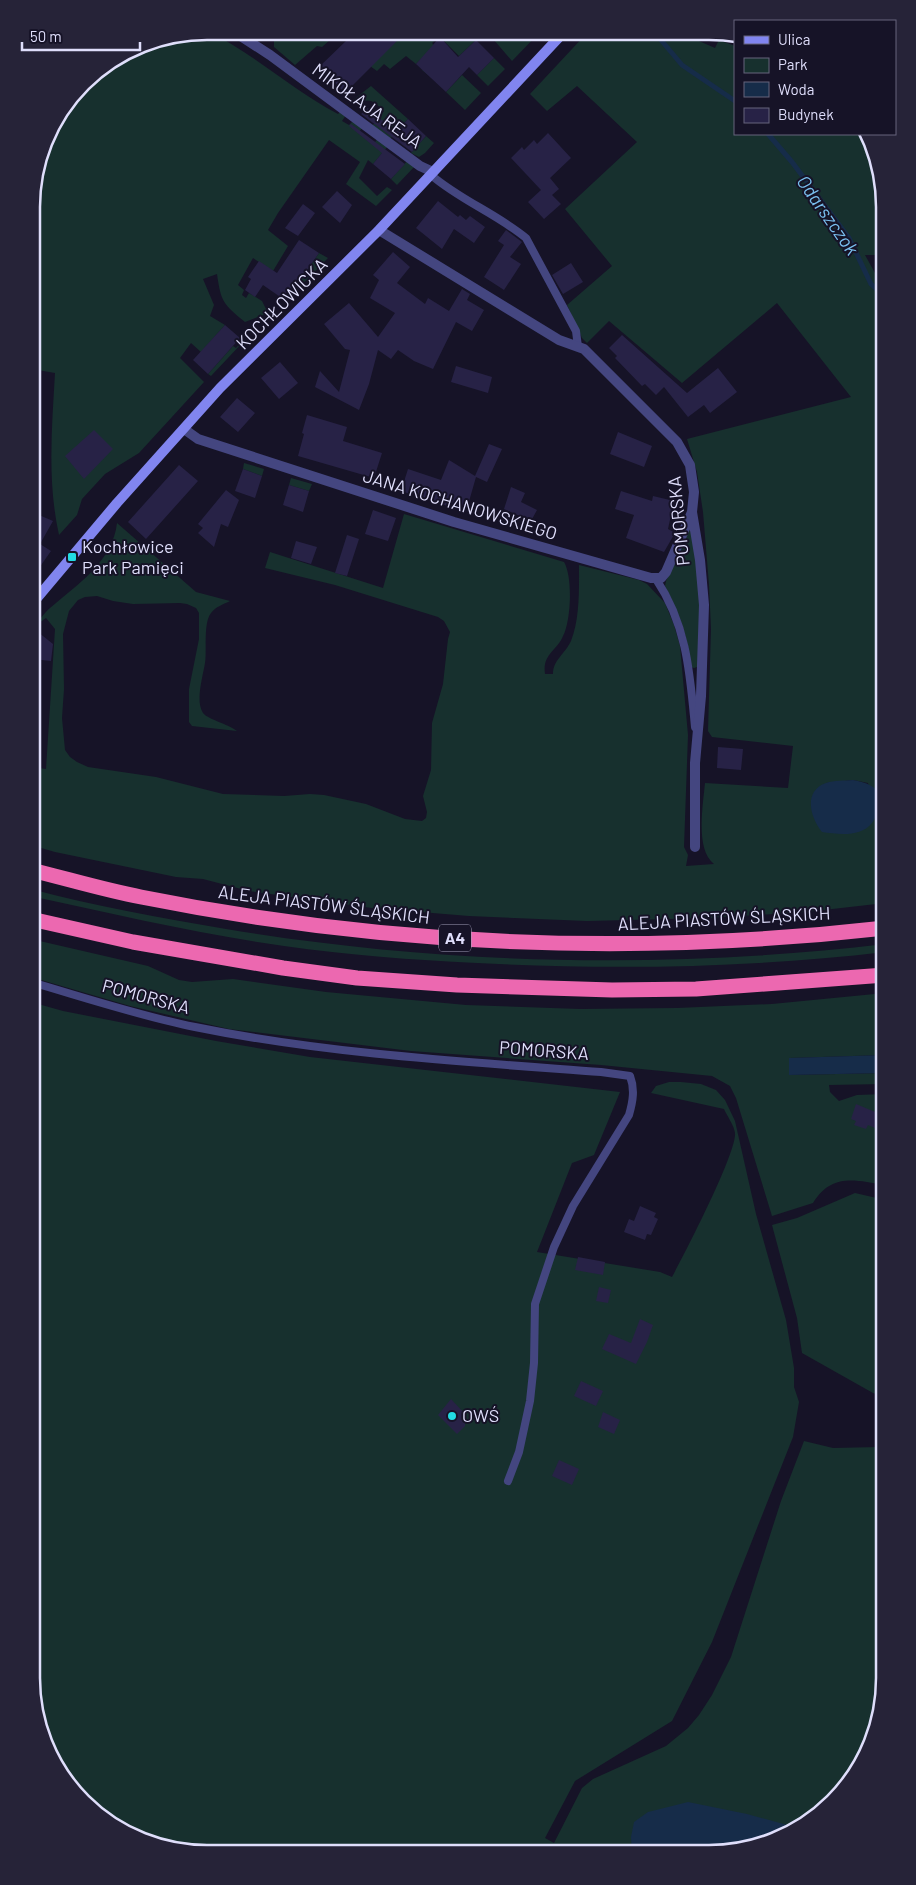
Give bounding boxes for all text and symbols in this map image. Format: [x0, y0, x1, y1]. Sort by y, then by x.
scale bar [22, 20, 140, 52]
legend [734, 20, 896, 135]
text: 50 m [30, 27, 62, 45]
text: Ulica [778, 30, 810, 48]
text: Park [778, 55, 808, 73]
street label: MIKOŁAJA REJA [308, 58, 427, 152]
text: Woda [778, 80, 814, 98]
text: Budynek [778, 105, 834, 123]
water label: Odarszczok [792, 170, 865, 260]
street label: KOCHŁOWICKA [231, 253, 332, 354]
street label: JANA KOCHANOWSKIEGO [361, 464, 560, 544]
street label: POMORSKA [662, 475, 694, 567]
place label: Kochłowice Park Pamięci [82, 535, 184, 578]
marker: Kochłowice Park Pamięci [66, 551, 78, 563]
street label: ALEJA PIASTÓW ŚLĄSKICH [217, 880, 431, 928]
street label: ALEJA PIASTÓW ŚLĄSKICH [617, 901, 831, 935]
road number: A4 [439, 924, 471, 951]
street label: POMORSKA [100, 974, 193, 1018]
street label: POMORSKA [498, 1036, 590, 1064]
place label: OWŚ [462, 1404, 499, 1426]
marker: OWŚ [446, 1410, 458, 1422]

